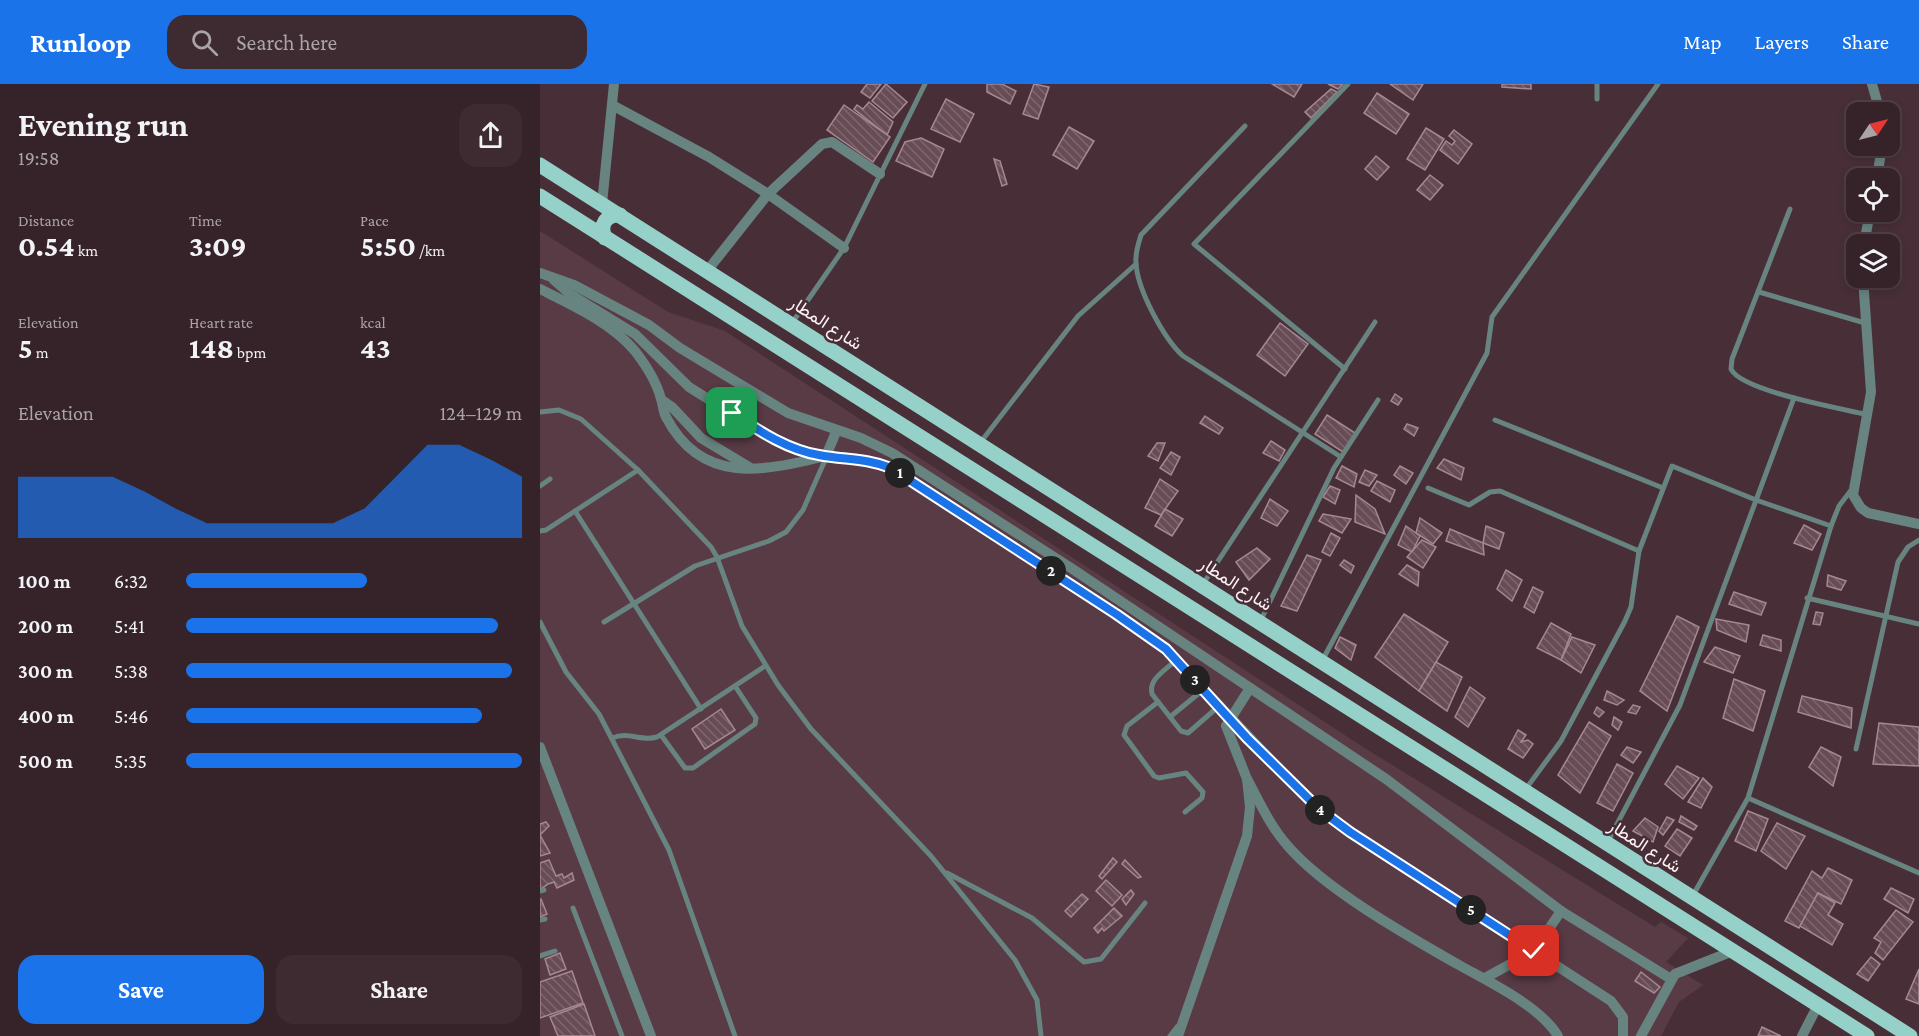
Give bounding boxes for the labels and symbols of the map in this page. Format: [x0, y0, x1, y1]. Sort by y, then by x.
north arrow [1846, 102, 1900, 156]
street label: شارع المطار [784, 292, 866, 355]
pin [706, 387, 757, 438]
pin: 1 [885, 458, 915, 488]
street label: شارع المطار [1194, 553, 1276, 616]
pin: 2 [1036, 556, 1066, 586]
pin: 3 [1180, 665, 1210, 695]
pin: 4 [1305, 795, 1335, 825]
street label: شارع المطار [1603, 815, 1685, 878]
pin: 5 [1456, 895, 1486, 925]
pin [1508, 925, 1559, 976]

